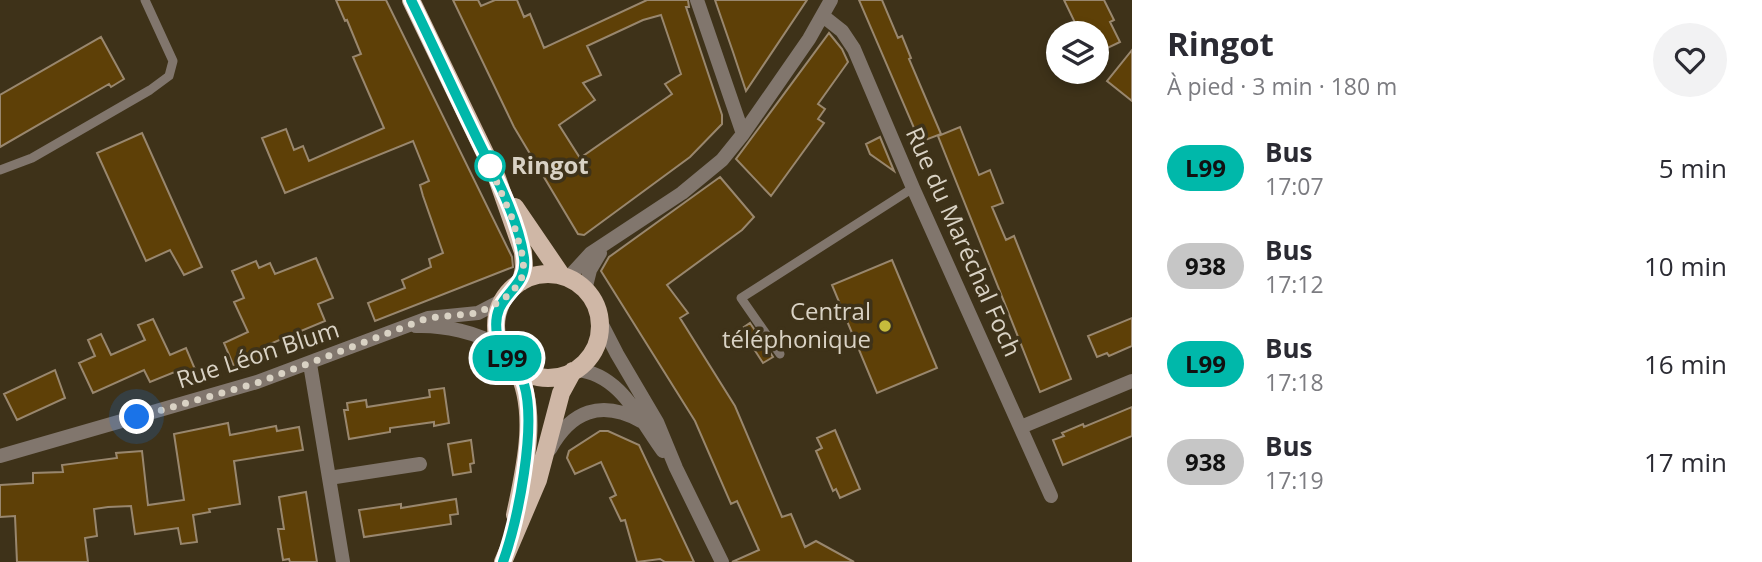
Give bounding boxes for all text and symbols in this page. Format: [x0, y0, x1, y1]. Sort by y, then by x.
map controls [1046, 21, 1109, 84]
button: layers [1046, 21, 1109, 84]
text: Ringot [1167, 21, 1274, 66]
button: heart [1653, 23, 1727, 97]
text: À pied · 3 min · 180 m [1167, 70, 1397, 102]
street label: Rue du Maréchal Foch [899, 121, 1030, 361]
text: Bus [1265, 134, 1312, 170]
place label: Ringot [511, 148, 589, 181]
text: 5 min [1659, 150, 1727, 186]
marker: Ringot [475, 151, 505, 181]
text: L99 [1185, 151, 1226, 184]
text: 17:07 [1265, 170, 1324, 202]
text: Bus [1265, 232, 1312, 268]
text: 10 min [1644, 248, 1727, 284]
text: 938 [1185, 249, 1226, 282]
text: 17:12 [1265, 268, 1324, 300]
place label: Central téléphonique [722, 294, 871, 355]
street label: Rue Léon Blum [172, 312, 343, 395]
marker: Central téléphonique [877, 318, 893, 334]
text: Bus [1265, 330, 1312, 366]
line badge: L99 [467, 335, 547, 381]
text: L99 [486, 341, 528, 374]
text: 16 min [1644, 346, 1727, 382]
text: L99 [1185, 347, 1226, 380]
text: 17:18 [1265, 366, 1324, 398]
your location [119, 399, 154, 434]
text: Bus [1265, 428, 1312, 464]
text: 17 min [1644, 444, 1727, 480]
text: 938 [1185, 445, 1226, 478]
text: 17:19 [1265, 464, 1324, 496]

